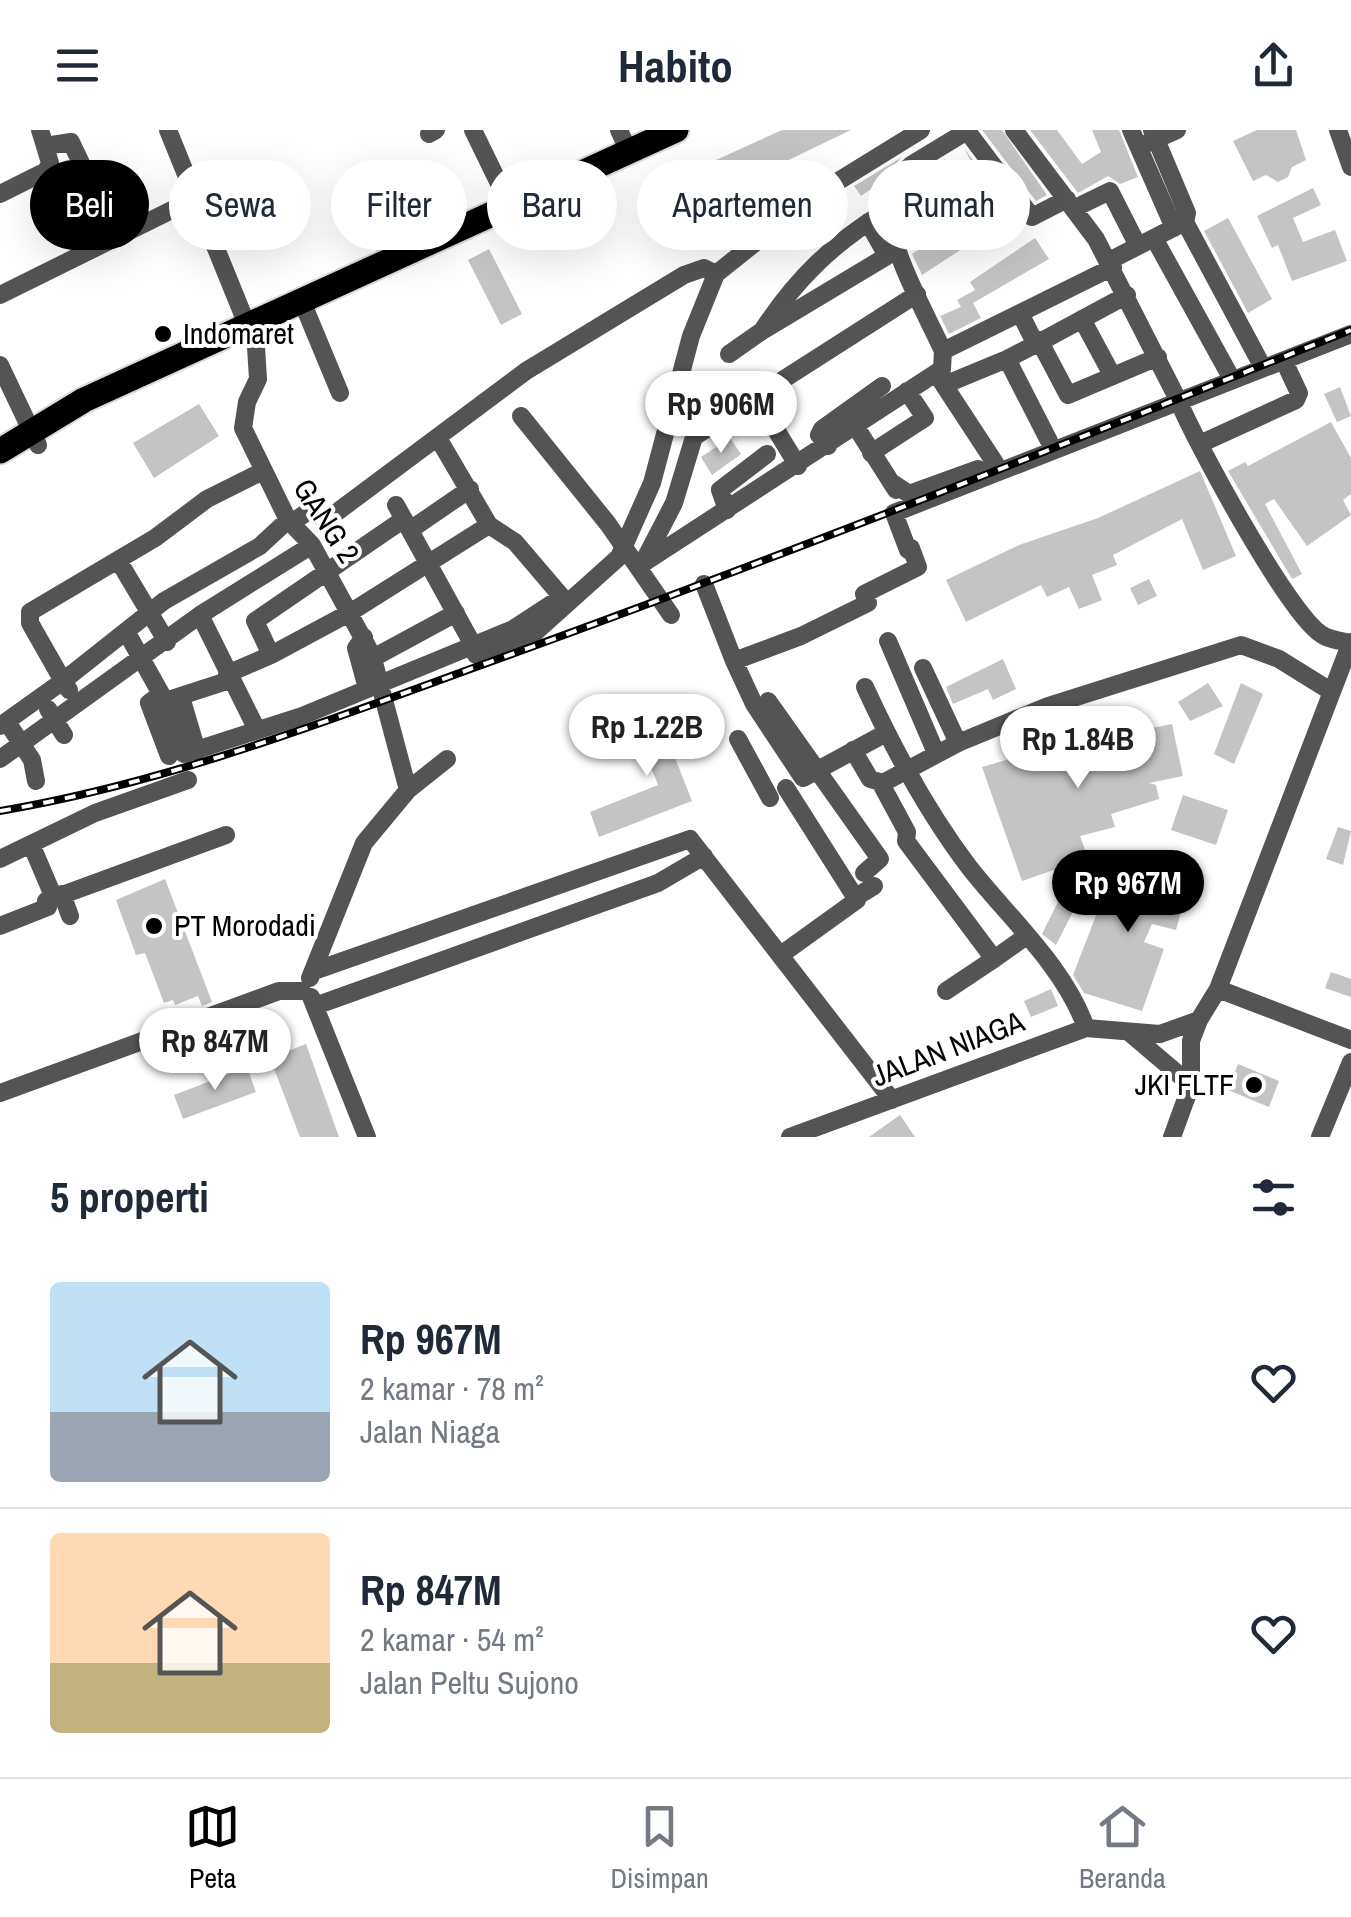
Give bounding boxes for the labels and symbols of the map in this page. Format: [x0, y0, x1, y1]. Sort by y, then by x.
place label: Indomaret [183, 313, 294, 353]
marker: Indomaret [152, 323, 174, 345]
pin: Rp 906M [629, 371, 813, 456]
street label: GANG 2 [285, 471, 369, 570]
pin: Rp 1.22B [544, 694, 750, 779]
pin: Rp 1.84B [975, 706, 1181, 791]
pin: Rp 967M [1036, 850, 1220, 935]
place label: PT Morodadi [174, 905, 316, 945]
marker: PT Morodadi [143, 915, 165, 937]
street label: JALAN NIAGA [866, 1001, 1030, 1095]
pin: Rp 847M [123, 1008, 307, 1093]
place label: JKI FLTF [1135, 1064, 1234, 1104]
marker: JKI FLTF [1243, 1074, 1265, 1096]

